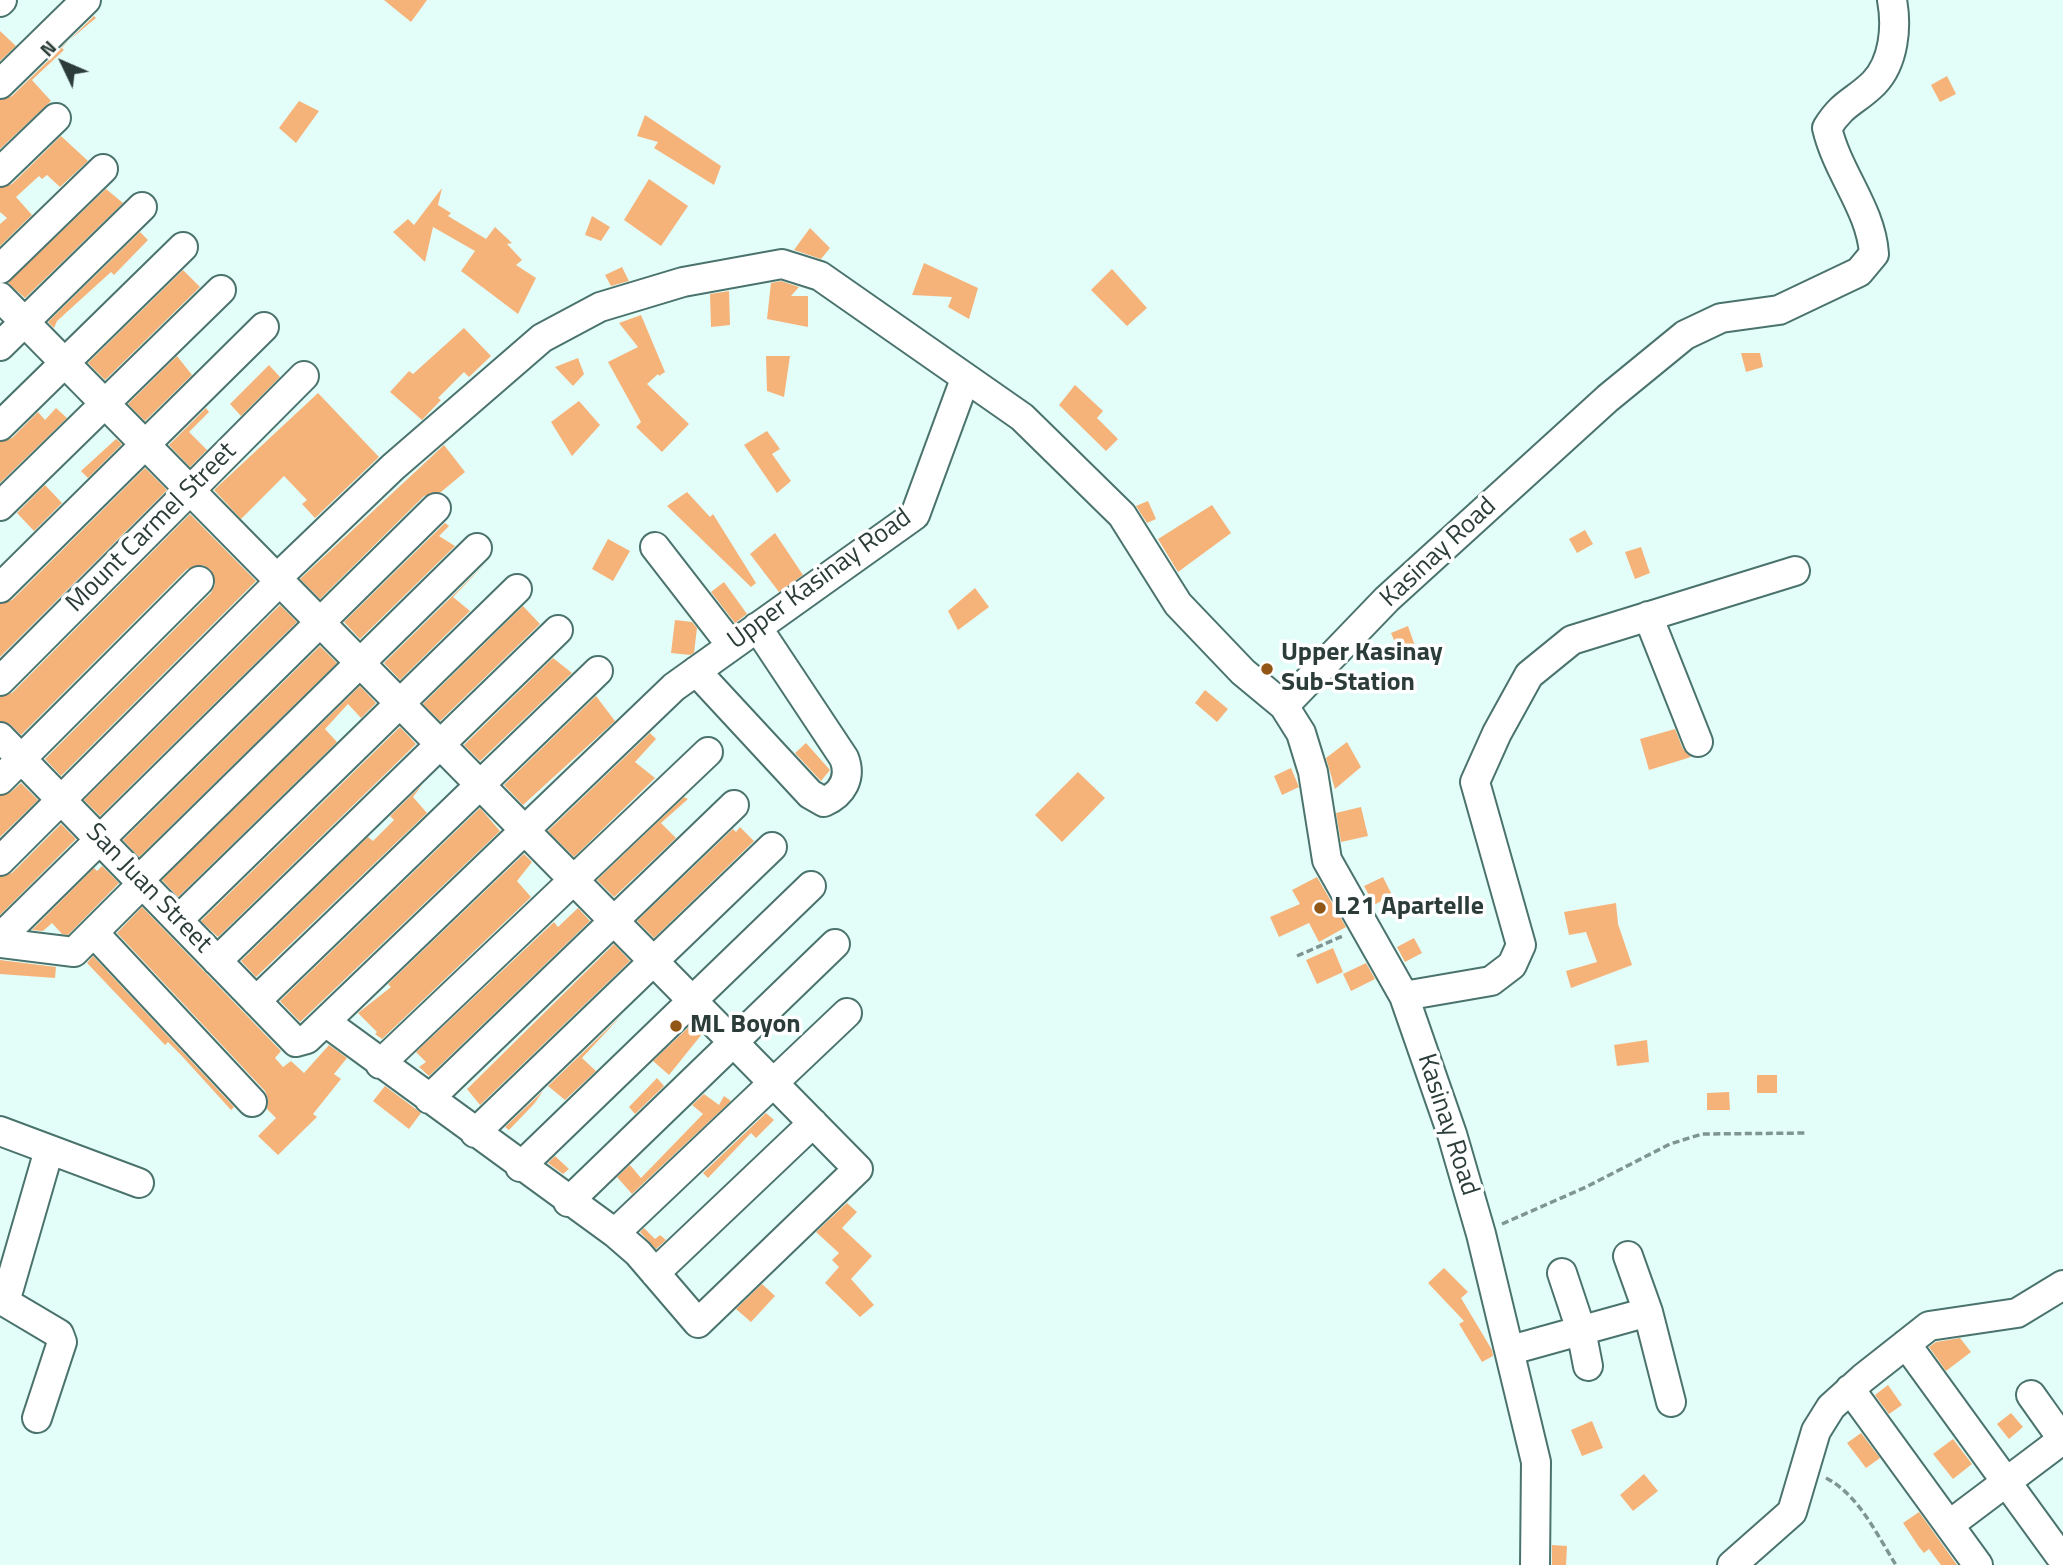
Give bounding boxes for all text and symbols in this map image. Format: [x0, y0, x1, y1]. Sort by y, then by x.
north arrow [28, 28, 98, 98]
text: N [33, 33, 63, 63]
street label: Mount Carmel Street [60, 436, 244, 620]
street label: Kasinay Road [1375, 491, 1503, 615]
street label: Upper Kasinay Road [722, 503, 918, 657]
place label: Upper Kasinay Sub-Station [1281, 638, 1443, 700]
marker: Upper Kasinay Sub-Station [1259, 661, 1275, 677]
street label: San Juan Street [78, 818, 218, 960]
place label: L21 Apartelle [1334, 892, 1484, 924]
marker: L21 Apartelle [1312, 900, 1328, 916]
place label: ML Boyon [690, 1010, 801, 1042]
marker: ML Boyon [668, 1018, 684, 1034]
street label: Kasinay Road [1409, 1050, 1485, 1200]

